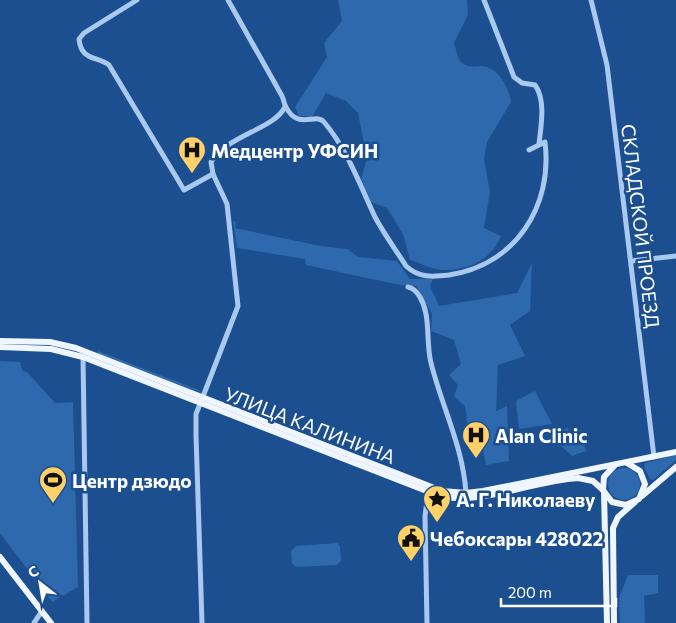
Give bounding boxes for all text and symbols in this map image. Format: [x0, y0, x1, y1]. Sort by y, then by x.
street label: СКЛАДСКОЙ ПРОЕЗД [617, 123, 665, 329]
hospital icon: Медцентр УФСИН [177, 135, 207, 174]
place label: Медцентр УФСИН [211, 139, 378, 162]
street label: УЛИЦА КАЛИНИНА [221, 382, 399, 468]
hospital icon: Alan Clinic [461, 420, 491, 459]
place label: Alan Clinic [495, 424, 587, 447]
sports icon: Центр дзюдо [38, 465, 68, 504]
place label: Центр дзюдо [72, 469, 192, 492]
place icon: А. Г. Николаеву [422, 484, 452, 523]
place label: А. Г. Николаеву [456, 488, 596, 511]
public building icon: Чебоксары 428022 [396, 523, 426, 562]
place label: Чебоксары 428022 [430, 527, 603, 550]
north arrow [15, 558, 65, 608]
text: С [25, 562, 42, 581]
scale bar [501, 576, 616, 608]
text: 200 m [508, 583, 552, 601]

